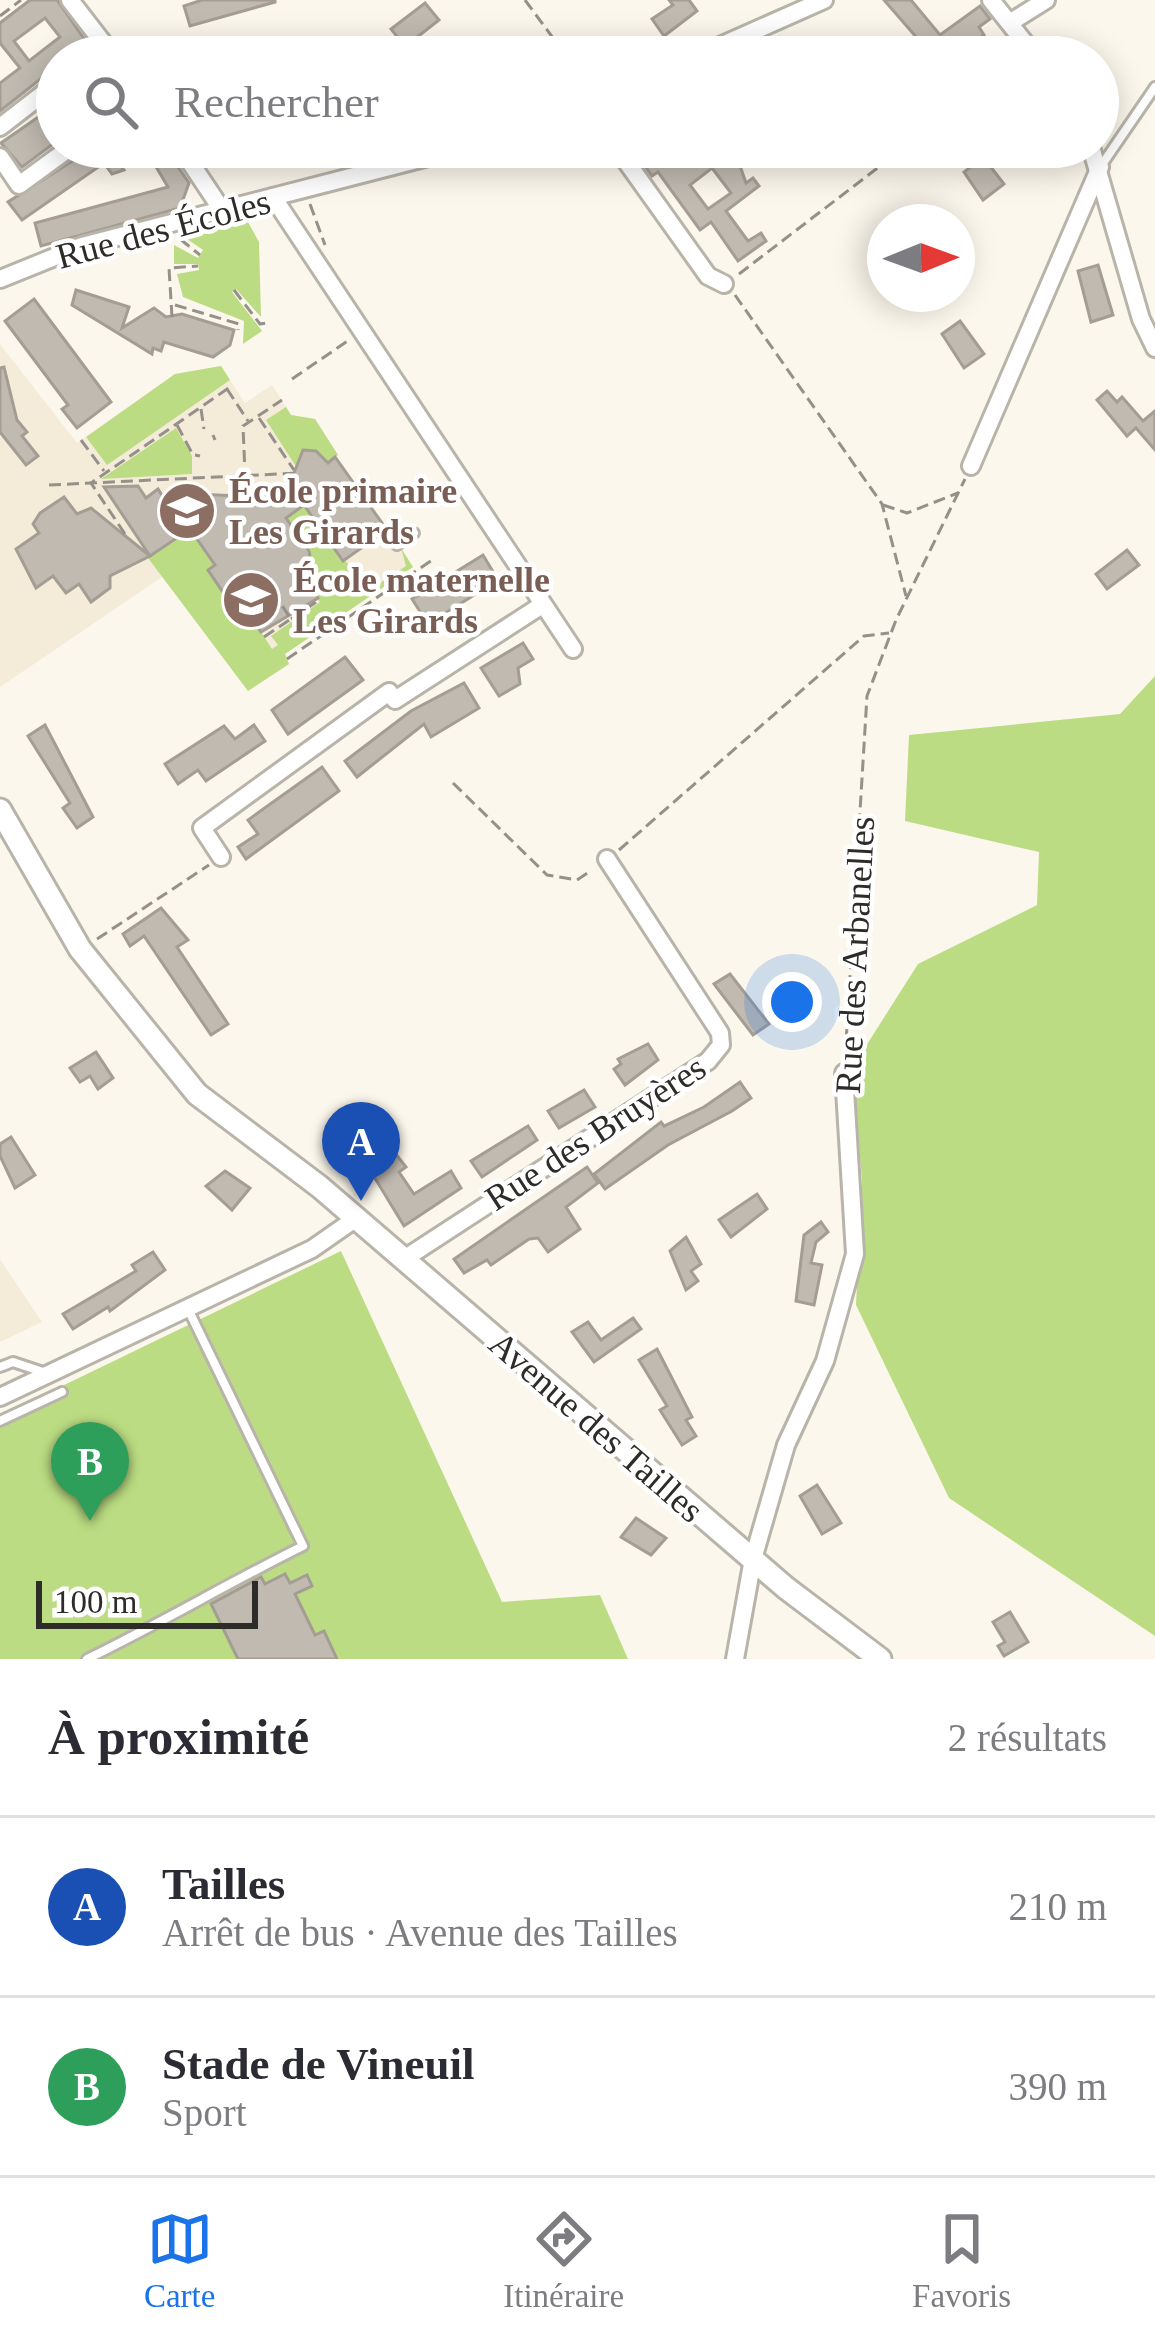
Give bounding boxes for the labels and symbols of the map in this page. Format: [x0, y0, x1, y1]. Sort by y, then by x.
street label: Rue des Écoles [52, 181, 275, 277]
north arrow [867, 204, 975, 312]
place label: École primaire Les Girards [229, 471, 457, 552]
school or university icon: École primaire Les Girards [156, 480, 218, 542]
place label: École maternelle Les Girards [293, 560, 550, 641]
school or university icon: École maternelle Les Girards [220, 569, 282, 631]
street label: Rue des Arbanelles [828, 815, 882, 1095]
your location [762, 972, 822, 1032]
street label: Rue des Bruyères [478, 1047, 713, 1219]
pin: A [322, 1102, 400, 1201]
street label: Avenue des Tailles [481, 1323, 711, 1530]
pin: B [51, 1422, 129, 1521]
scale bar [36, 1575, 258, 1628]

